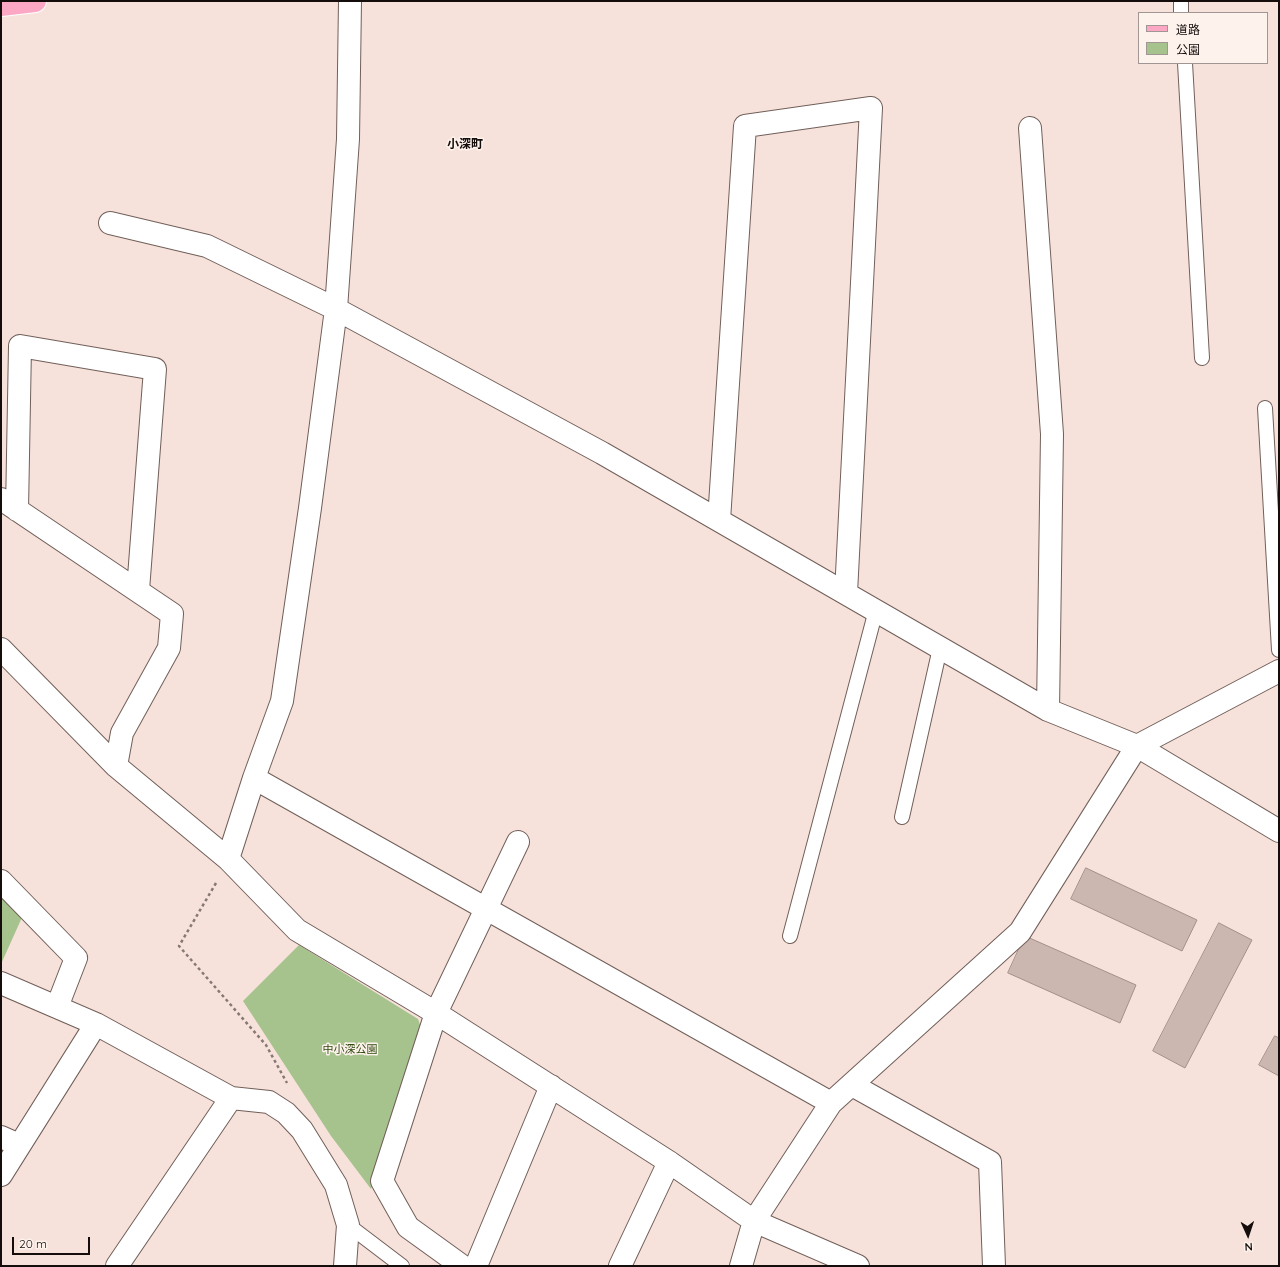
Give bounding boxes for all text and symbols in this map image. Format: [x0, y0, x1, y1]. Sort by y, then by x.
legend [1138, 12, 1268, 64]
text: 道路 [1176, 22, 1200, 37]
text: 公園 [1176, 42, 1200, 57]
district label: 小深町 [447, 137, 483, 151]
park label: 中小深公園 [323, 1043, 377, 1057]
north arrow [1228, 1215, 1268, 1255]
scale bar [14, 1229, 92, 1255]
text: 20 m [19, 1236, 47, 1251]
text: N [1244, 1240, 1253, 1254]

